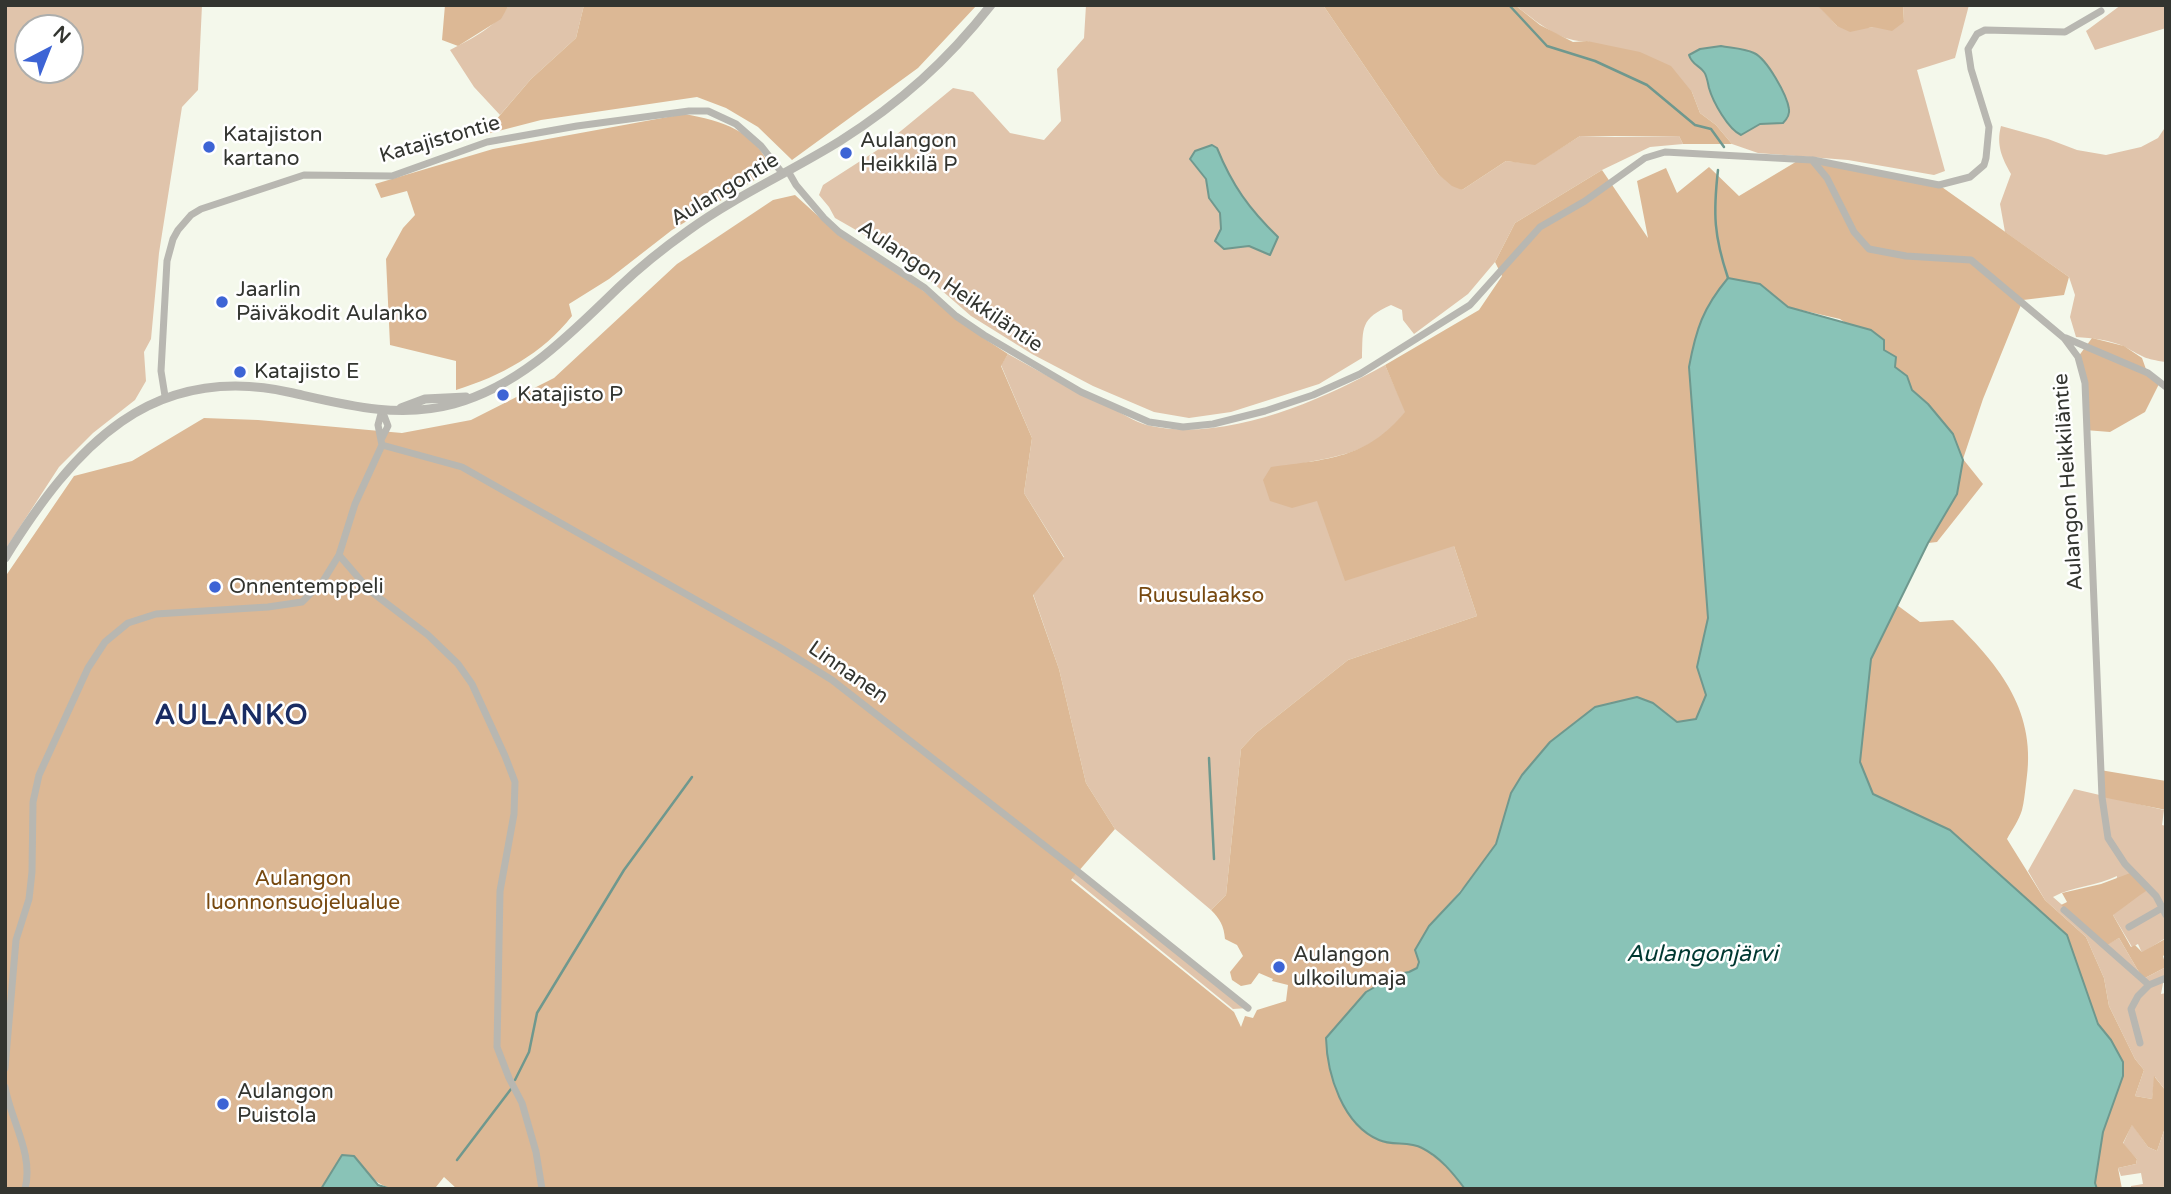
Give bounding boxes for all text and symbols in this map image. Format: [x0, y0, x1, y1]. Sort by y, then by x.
north arrow [14, 14, 84, 84]
text: N [49, 22, 75, 48]
street label: Katajistontie [377, 111, 503, 169]
place label: Katajiston kartano [223, 122, 322, 172]
place label: Aulangon Heikkilä P [860, 128, 957, 178]
marker: Katajiston kartano [201, 139, 217, 155]
marker: Aulangon Heikkilä P [838, 145, 854, 161]
street label: Aulangontie [666, 148, 784, 232]
street label: Aulangon Heikkiläntie [853, 216, 1047, 358]
place label: Jaarlin Päiväkodit Aulanko [236, 277, 427, 327]
marker: Jaarlin Päiväkodit Aulanko [214, 294, 230, 310]
place label: Katajisto E [254, 359, 360, 385]
marker: Katajisto E [232, 364, 248, 380]
street label: Aulangon Heikkiläntie [2049, 373, 2089, 591]
place label: Katajisto P [517, 382, 623, 408]
marker: Katajisto P [495, 387, 511, 403]
place label: Onnentemppeli [229, 574, 384, 600]
marker: Onnentemppeli [207, 579, 223, 595]
park label: Ruusulaakso [1138, 583, 1264, 609]
street label: Linnanen [803, 636, 893, 710]
district label: AULANKO [155, 700, 309, 734]
park label: Aulangon luonnonsuojelualue [206, 866, 400, 916]
water label: Aulangonjärvi [1626, 941, 1778, 969]
place label: Aulangon ulkoilumaja [1293, 942, 1407, 992]
marker: Aulangon ulkoilumaja [1271, 959, 1287, 975]
place label: Aulangon Puistola [237, 1079, 334, 1129]
marker: Aulangon Puistola [215, 1096, 231, 1112]

